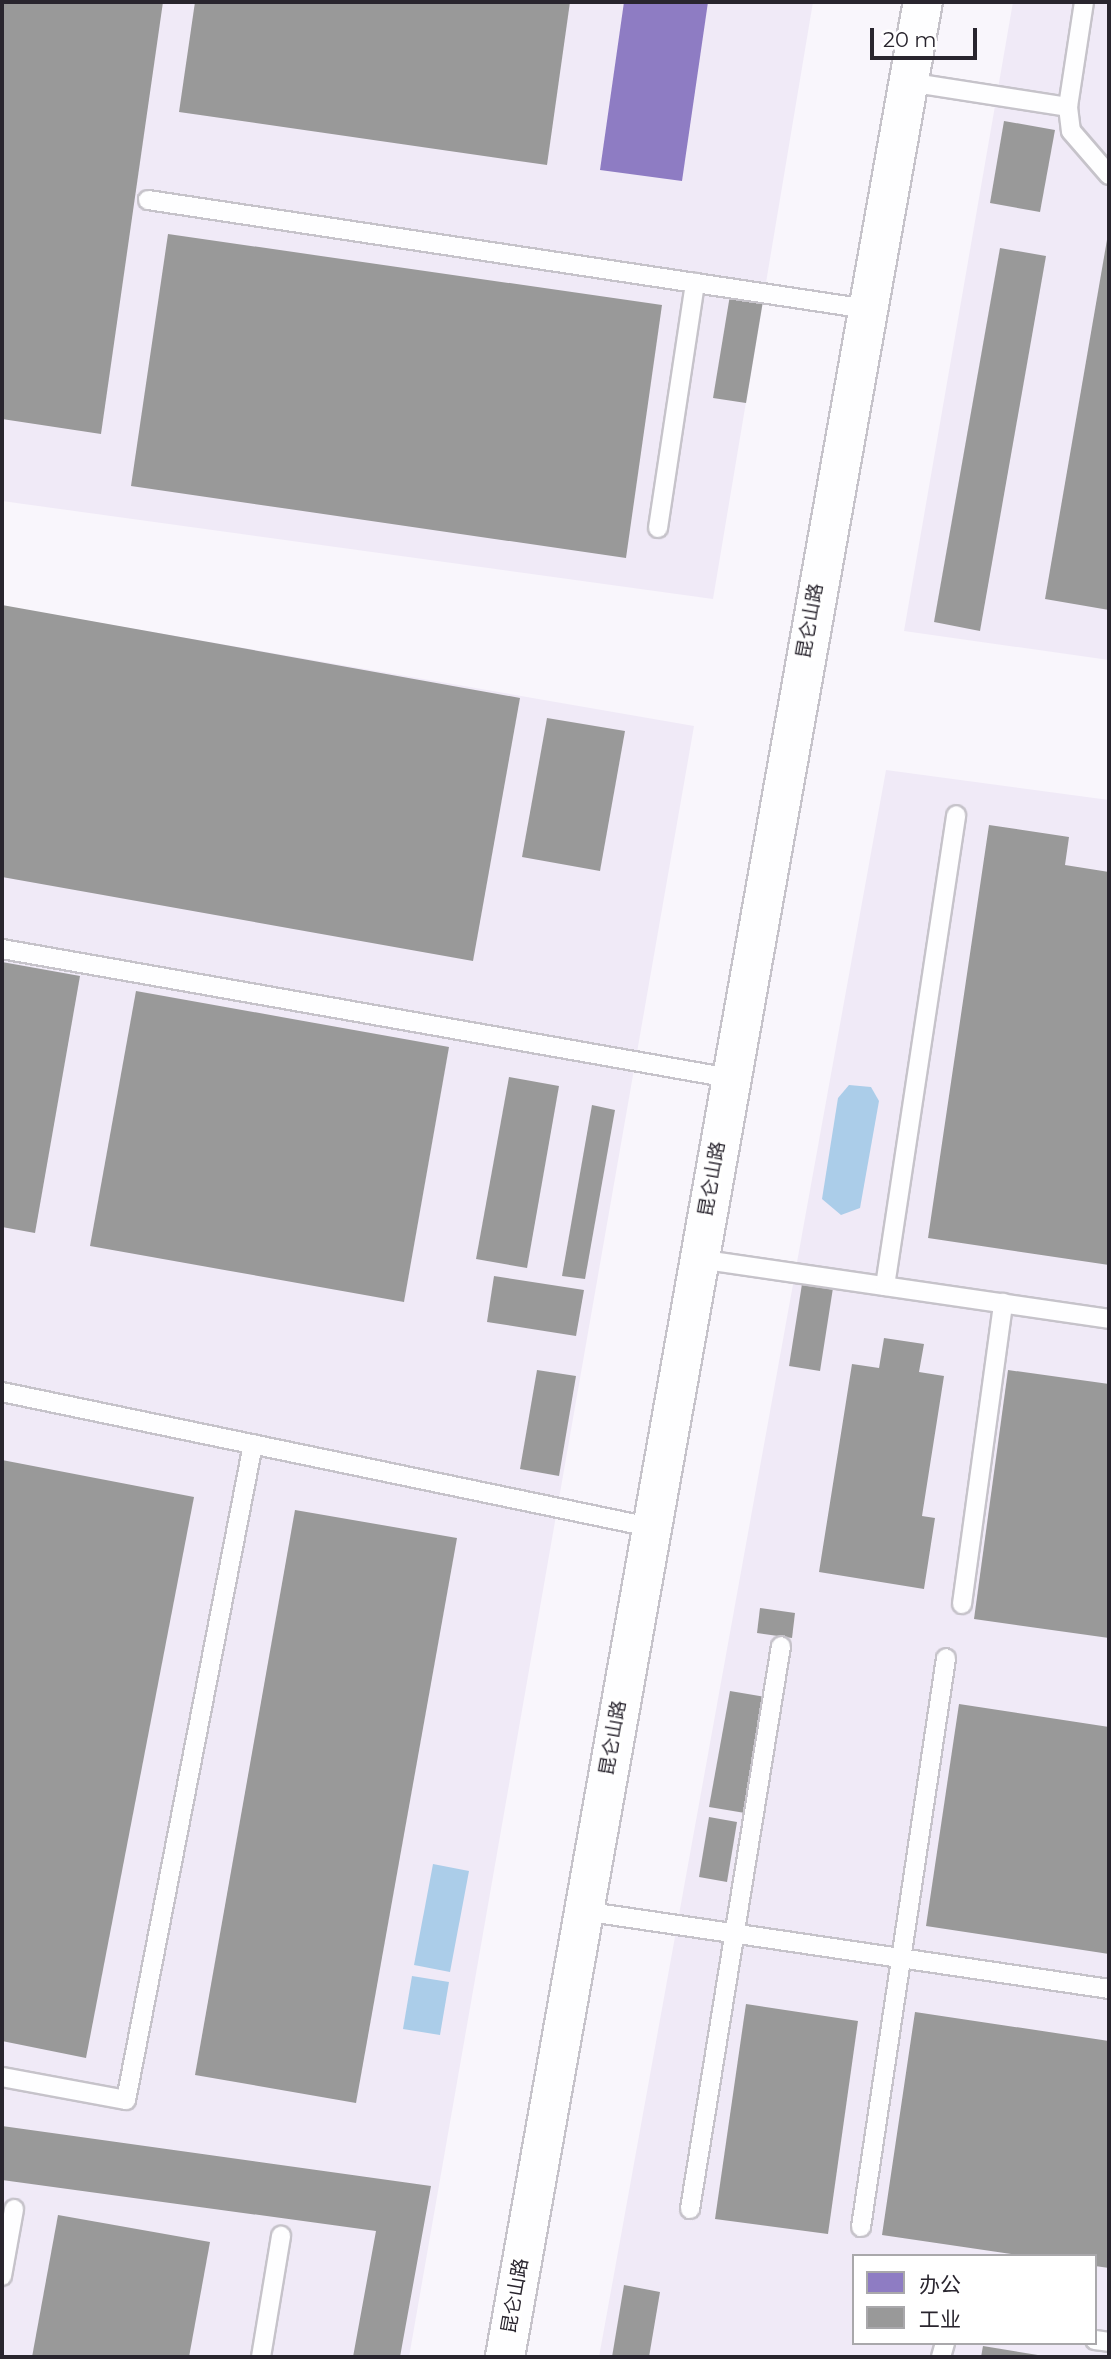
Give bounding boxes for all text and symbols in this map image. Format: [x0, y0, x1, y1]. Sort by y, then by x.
scale bar [873, 14, 980, 58]
text: 20 m [883, 27, 937, 52]
street label: 昆仑山路 [792, 582, 828, 660]
street label: 昆仑山路 [694, 1140, 730, 1218]
street label: 昆仑山路 [595, 1699, 631, 1777]
legend [852, 2254, 1097, 2345]
street label: 昆仑山路 [497, 2257, 533, 2335]
text: 办公 [919, 2272, 961, 2297]
text: 工业 [919, 2307, 961, 2332]

